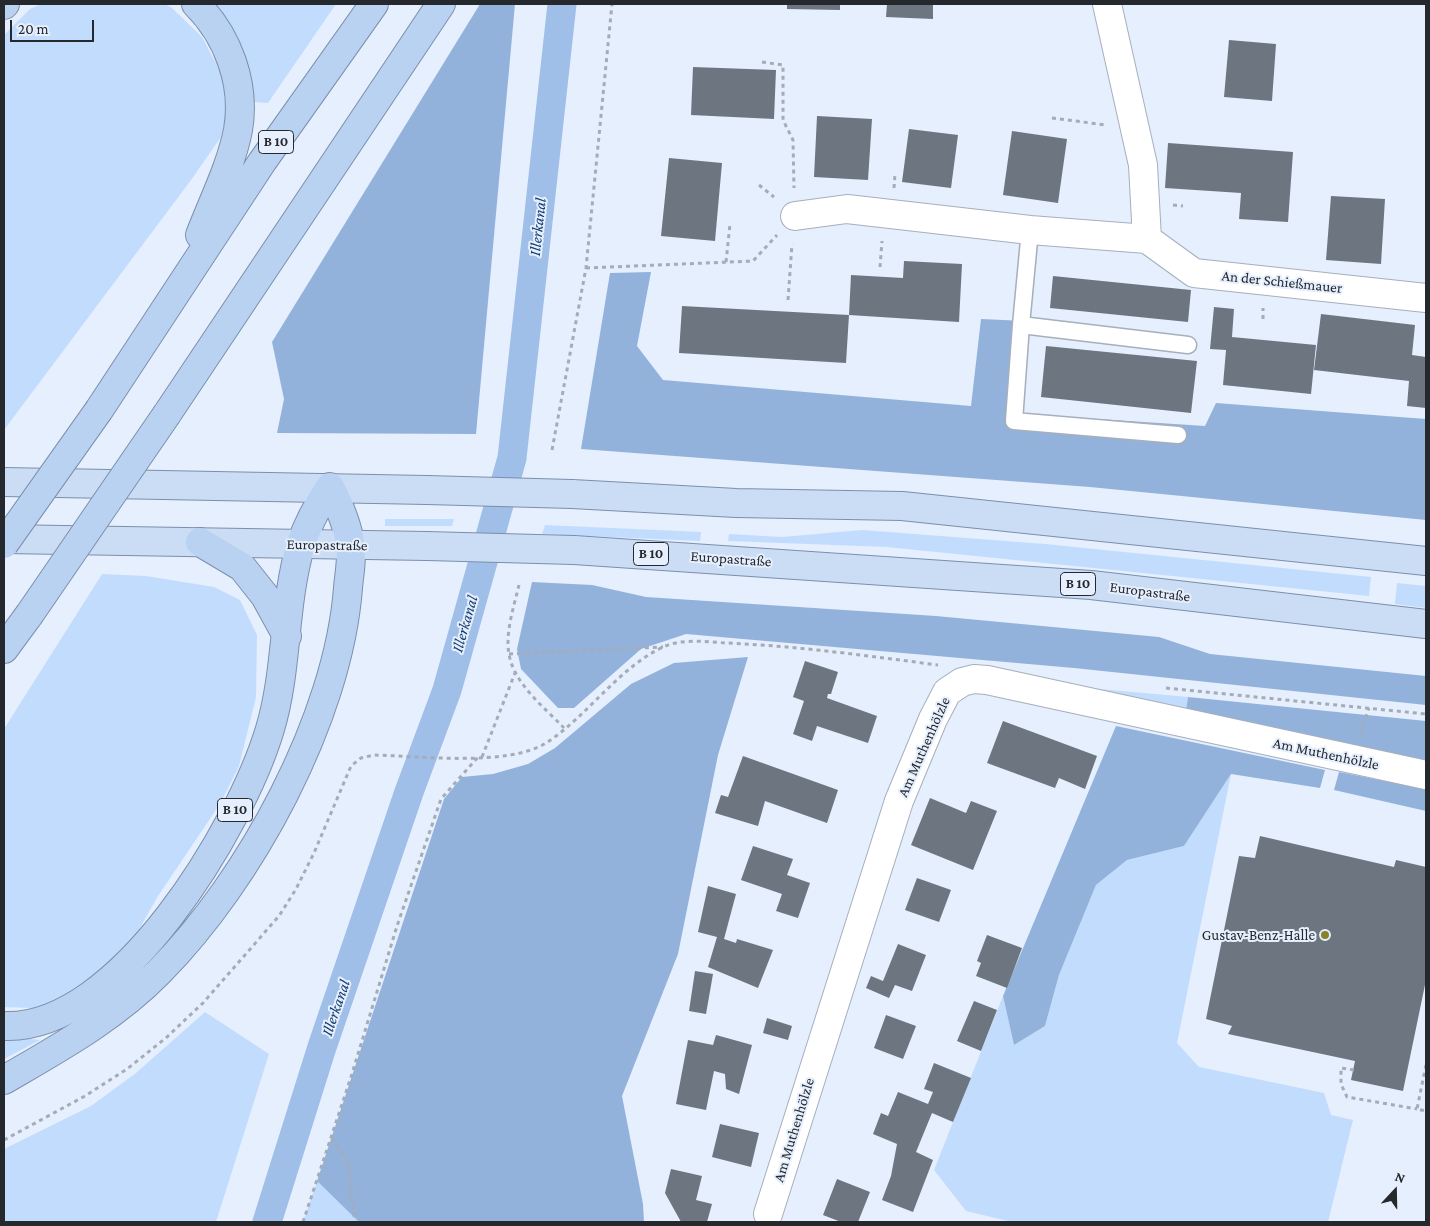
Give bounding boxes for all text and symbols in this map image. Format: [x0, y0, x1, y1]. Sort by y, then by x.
scale bar [12, 10, 96, 42]
text: 20 m [18, 21, 49, 37]
road number: B 10 [258, 130, 294, 154]
water label: Illerkanal [525, 197, 551, 257]
street label: An der Schießmauer [1221, 267, 1343, 297]
street label: Europastraße [286, 535, 368, 555]
road number: B 10 [634, 542, 668, 566]
street label: Europastraße [690, 547, 772, 571]
road number: B 10 [1060, 572, 1096, 596]
street label: Europastraße [1109, 578, 1191, 606]
water label: Illerkanal [448, 593, 482, 655]
street label: Am Muthenhölzle [894, 694, 954, 800]
street label: Am Muthenhölzle [1271, 734, 1381, 774]
road number: B 10 [218, 798, 252, 822]
place label: Gustav-Benz-Halle [1202, 926, 1315, 944]
marker: Gustav-Benz-Halle [1319, 929, 1331, 941]
water label: Illerkanal [317, 977, 355, 1039]
street label: Am Muthenhölzle [770, 1076, 818, 1184]
north arrow [1370, 1166, 1420, 1216]
text: N [1393, 1168, 1408, 1186]

